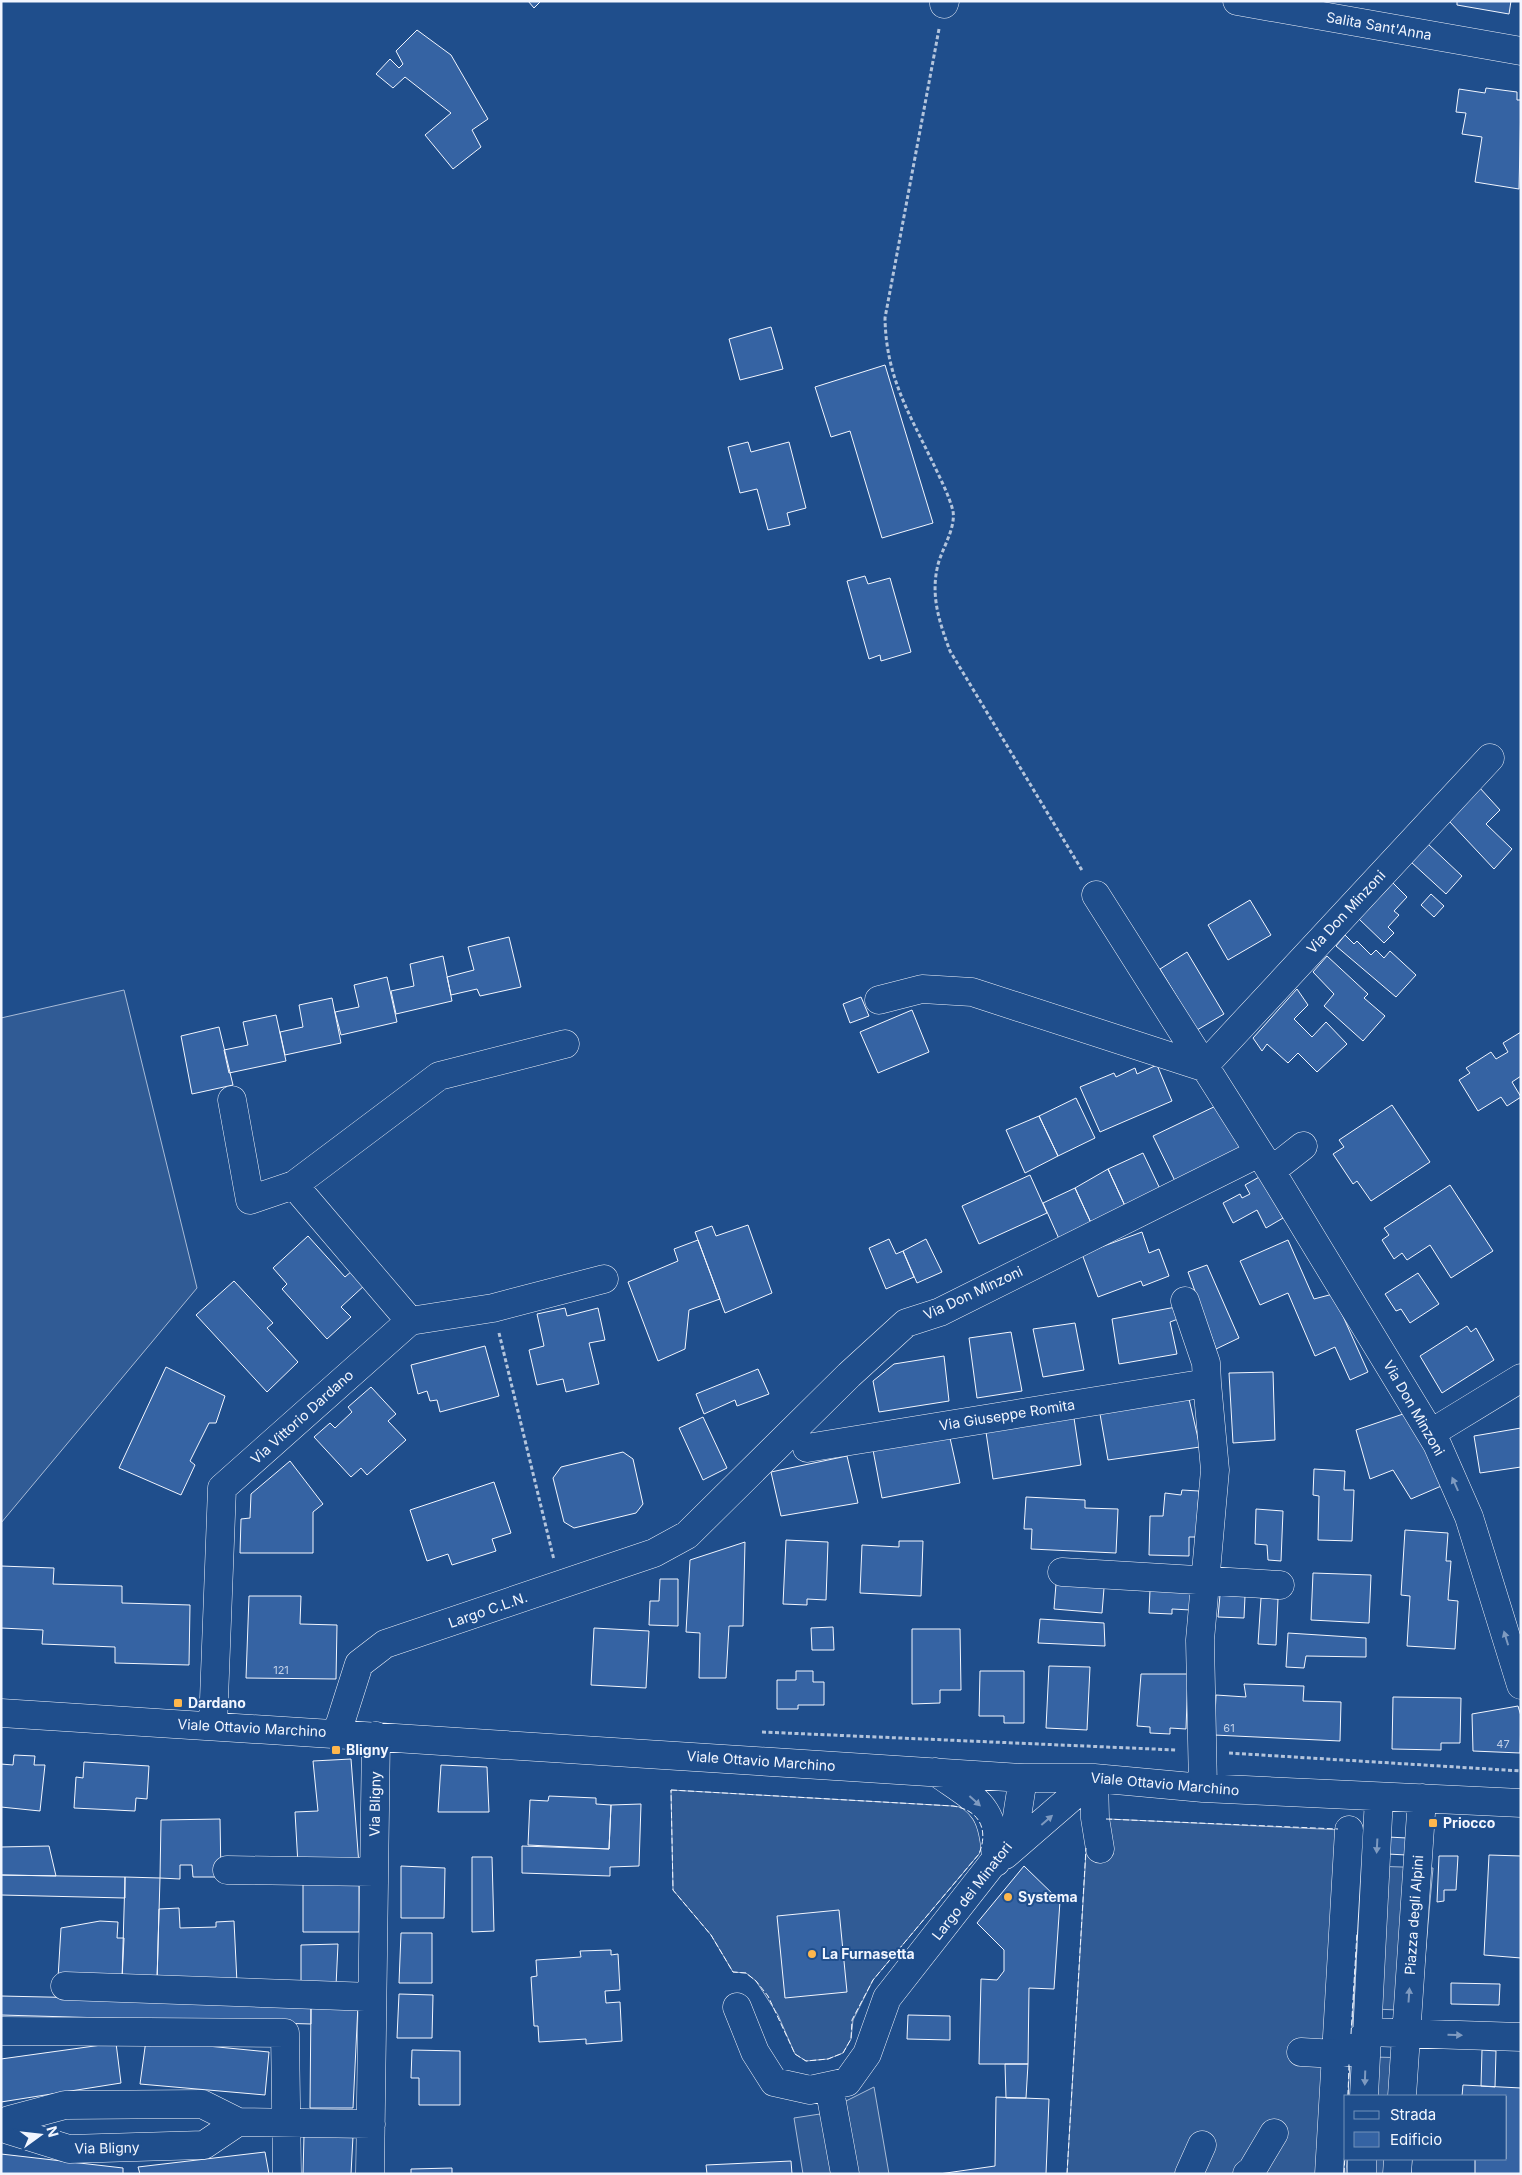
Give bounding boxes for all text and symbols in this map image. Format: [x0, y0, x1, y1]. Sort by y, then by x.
street label: Salita Sant'Anna [1325, 8, 1433, 43]
street label: Via Don Minzoni [1303, 867, 1388, 957]
street label: Via Don Minzoni [921, 1262, 1025, 1323]
street label: Via Don Minzoni [1380, 1357, 1449, 1459]
street label: Via Vittorio Dardano [247, 1366, 357, 1467]
street label: Via Giuseppe Romita [938, 1395, 1076, 1434]
one-way arrow [1450, 1477, 1458, 1491]
street label: Largo C.L.N. [446, 1588, 530, 1631]
one-way arrow [1502, 1630, 1510, 1645]
house number: 121 [273, 1663, 289, 1677]
place label: Dardano [188, 1694, 246, 1711]
marker: Dardano [172, 1697, 184, 1709]
street label: Viale Ottavio Marchino [177, 1715, 327, 1740]
house number: 61 [1223, 1721, 1235, 1735]
house number: 47 [1496, 1737, 1510, 1751]
place label: Bligny [346, 1741, 389, 1758]
marker: Bligny [330, 1744, 342, 1756]
street label: Viale Ottavio Marchino [686, 1747, 836, 1774]
street label: Viale Ottavio Marchino [1090, 1769, 1240, 1798]
street label: Via Bligny [365, 1771, 384, 1837]
one-way arrow [968, 1795, 981, 1806]
place label: Priocco [1443, 1814, 1496, 1831]
one-way arrow [1041, 1815, 1054, 1826]
marker: Priocco [1427, 1817, 1439, 1829]
street label: Largo dei Minatori [928, 1838, 1015, 1943]
one-way arrow [1372, 1838, 1380, 1854]
street label: Piazza degli Alpini [1401, 1854, 1426, 1975]
place label: Systema [1018, 1888, 1078, 1905]
marker: Systema [1002, 1891, 1014, 1903]
place label: La Furnasetta [822, 1945, 915, 1962]
marker: La Furnasetta [806, 1948, 818, 1960]
one-way arrow [1405, 1987, 1413, 2003]
one-way arrow [1447, 2031, 1463, 2039]
one-way arrow [1361, 2070, 1369, 2086]
legend [1344, 2095, 1507, 2160]
text: Strada [1390, 2105, 1436, 2124]
north arrow [15, 2110, 65, 2160]
text: N [43, 2124, 63, 2139]
text: Edificio [1390, 2130, 1442, 2149]
street label: Via Bligny [74, 2138, 140, 2157]

